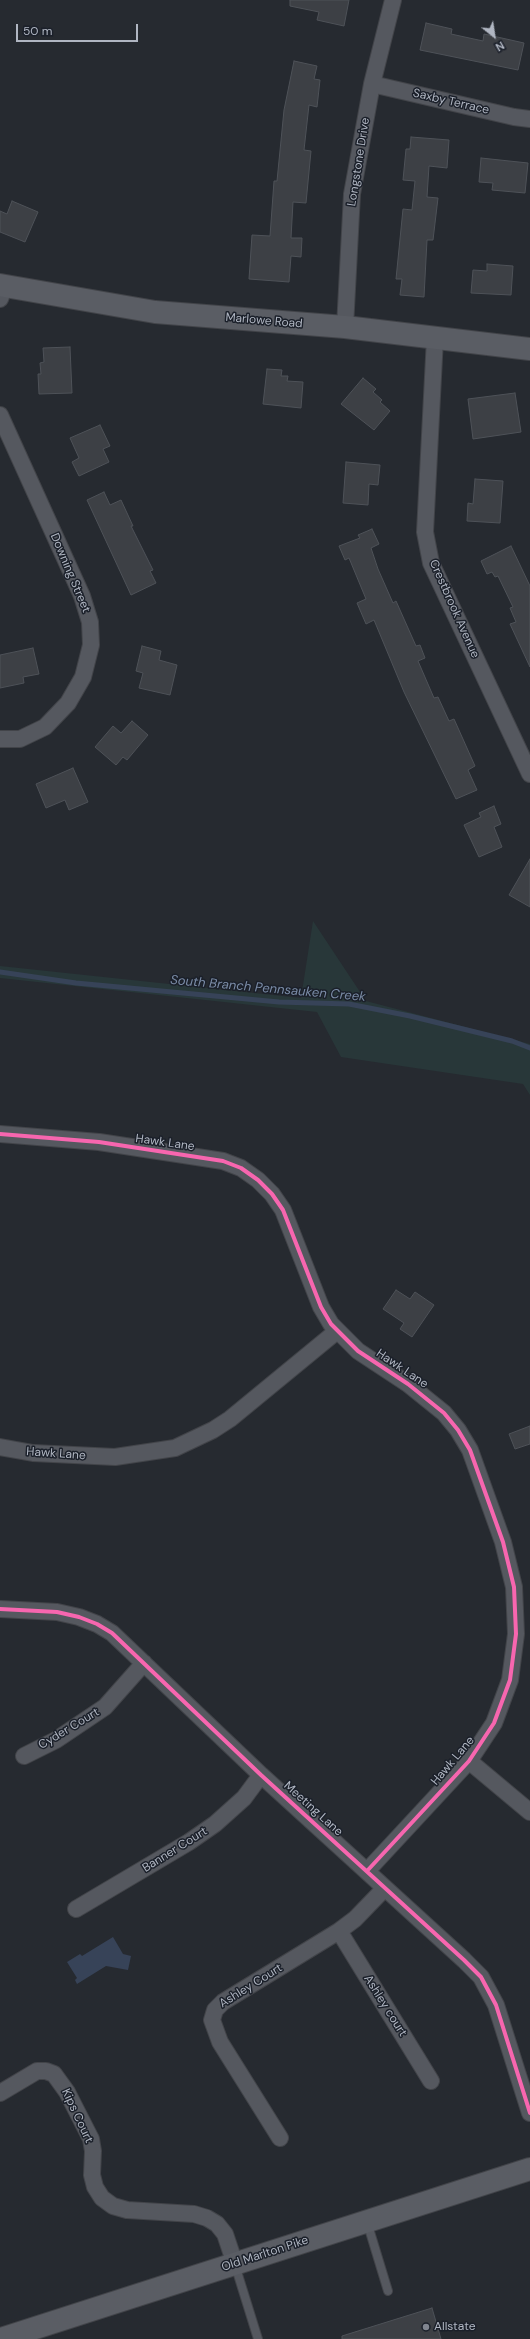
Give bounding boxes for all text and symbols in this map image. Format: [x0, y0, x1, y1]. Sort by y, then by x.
scale bar [18, 16, 140, 42]
north arrow [474, 16, 514, 56]
text: 50 m [23, 23, 52, 39]
text: N [493, 38, 507, 54]
street label: Saxby Terrace [411, 86, 491, 118]
street label: Longstone Drive [345, 117, 373, 207]
street label: Marlowe Road [225, 310, 303, 332]
street label: Downing Street [47, 531, 93, 615]
street label: Crestbrook Avenue [426, 558, 482, 660]
water label: South Branch Pennsauken Creek [170, 973, 366, 1005]
street label: Hawk Lane [135, 1132, 195, 1154]
street label: Hawk Lane [373, 1346, 431, 1392]
street label: Hawk Lane [26, 1445, 86, 1463]
street label: Cyder Court [36, 1705, 102, 1753]
street label: Hawk Lane [428, 1734, 478, 1788]
street label: Meeting Lane [281, 1779, 345, 1839]
street label: Banner Court [140, 1824, 210, 1876]
street label: Ashley Court [217, 1961, 285, 2011]
street label: Ashley court [360, 1972, 410, 2040]
street label: Kips Court [58, 2087, 96, 2145]
street label: Old Marlton Pike [220, 2233, 310, 2275]
place label: Allstate [434, 2320, 475, 2334]
marker: Allstate [421, 2322, 431, 2332]

